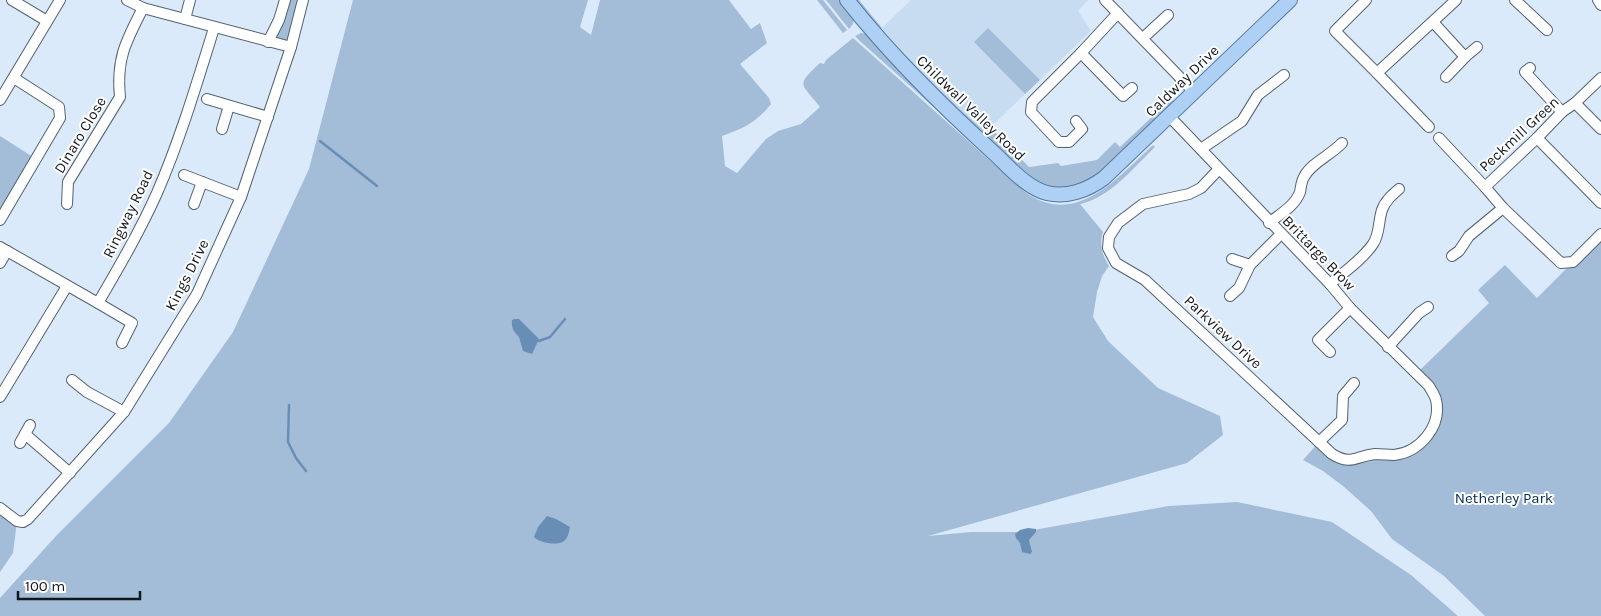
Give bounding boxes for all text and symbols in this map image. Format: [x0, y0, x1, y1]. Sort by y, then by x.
street label: Caldway Drive [1141, 41, 1223, 121]
street label: Childwall Valley Road [913, 51, 1029, 165]
street label: Dinaro Close [50, 93, 110, 177]
street label: Peckmill Green [1475, 93, 1563, 175]
street label: Ringway Road [99, 167, 157, 261]
street label: Brittarge Brow [1279, 212, 1359, 294]
street label: Kings Drive [161, 236, 213, 314]
street label: Parkview Drive [1180, 291, 1266, 373]
park label: Netherley Park [1455, 489, 1553, 507]
scale bar [18, 568, 140, 600]
text: 100 m [25, 577, 65, 595]

